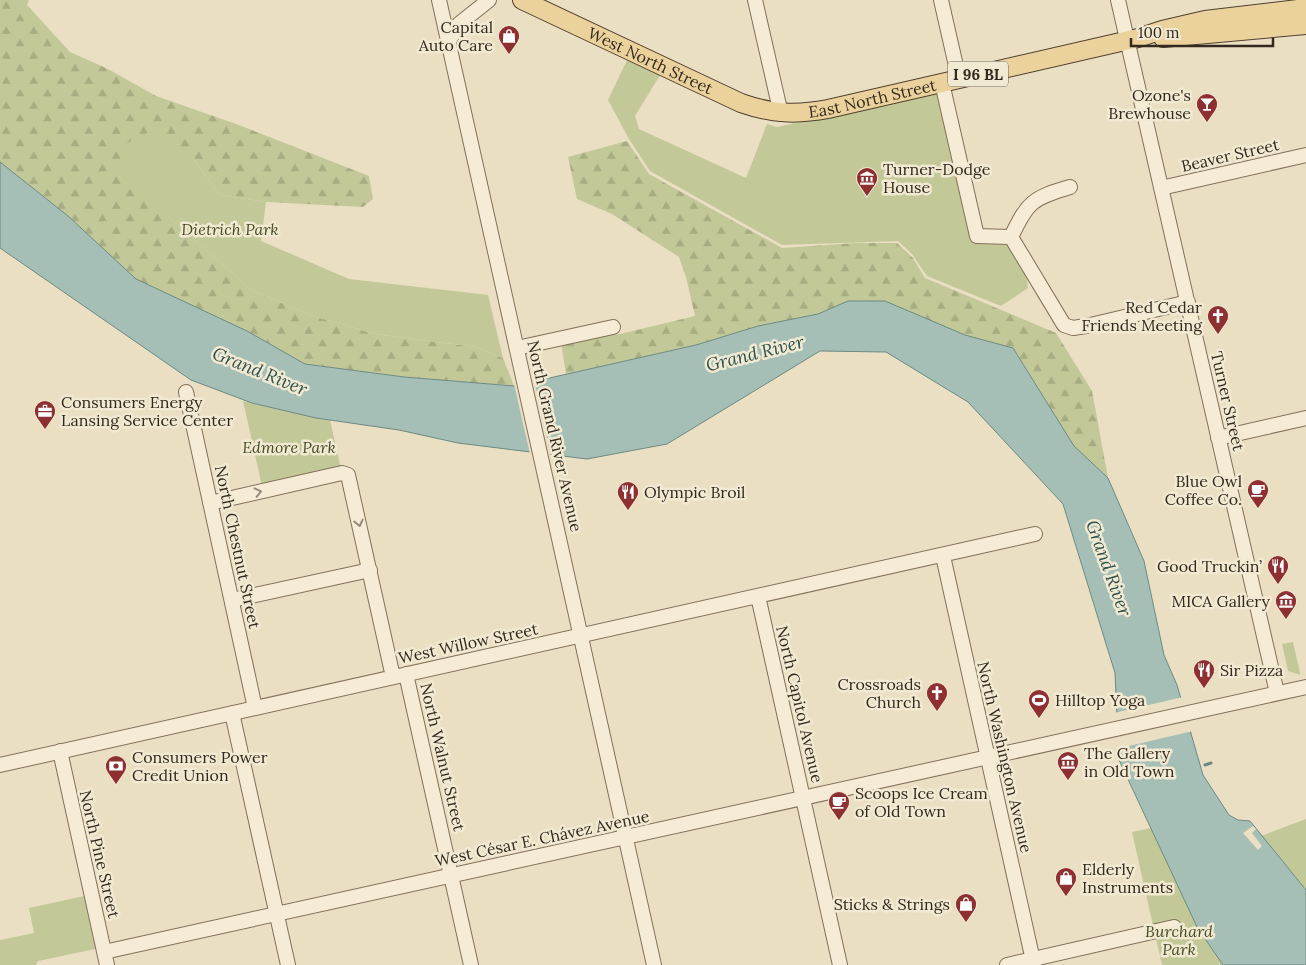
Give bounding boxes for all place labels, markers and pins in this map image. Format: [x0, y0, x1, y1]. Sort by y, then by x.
place label: Capital Auto Care [418, 17, 493, 55]
shop icon: Capital Auto Care [497, 24, 521, 55]
place label: Ozone's Brewhouse [1108, 85, 1191, 123]
bar icon: Ozone's Brewhouse [1195, 92, 1219, 123]
place label: Turner-Dodge House [883, 159, 991, 197]
museum icon: Turner-Dodge House [855, 166, 879, 197]
place label: Red Cedar Friends Meeting [1081, 297, 1203, 335]
church icon: Red Cedar Friends Meeting [1206, 304, 1230, 335]
place label: Consumers Energy Lansing Service Center [61, 392, 233, 430]
office icon: Consumers Energy Lansing Service Center [33, 399, 57, 430]
place label: Blue Owl Coffee Co. [1165, 471, 1242, 509]
cafe icon: Blue Owl Coffee Co. [1246, 478, 1270, 509]
restaurant icon: Olympic Broil [616, 480, 640, 511]
place label: Olympic Broil [644, 482, 745, 502]
restaurant icon: Good Truckin’ [1266, 554, 1290, 585]
place label: Good Truckin’ [1157, 556, 1262, 576]
museum icon: MICA Gallery [1274, 589, 1298, 620]
place label: MICA Gallery [1171, 591, 1271, 611]
restaurant icon: Sir Pizza [1192, 658, 1216, 689]
place label: Sir Pizza [1220, 660, 1283, 680]
place label: Crossroads Church [837, 674, 921, 712]
church icon: Crossroads Church [925, 681, 949, 712]
sports icon: Hilltop Yoga [1027, 688, 1051, 719]
place label: Hilltop Yoga [1055, 690, 1145, 710]
place label: The Gallery in Old Town [1084, 743, 1175, 781]
place label: Consumers Power Credit Union [132, 747, 268, 785]
museum icon: The Gallery in Old Town [1056, 750, 1080, 781]
bank icon: Consumers Power Credit Union [104, 754, 128, 785]
place label: Scoops Ice Cream of Old Town [855, 783, 988, 821]
cafe icon: Scoops Ice Cream of Old Town [827, 790, 851, 821]
place label: Elderly Instruments [1082, 859, 1173, 897]
shop icon: Elderly Instruments [1054, 866, 1078, 897]
shop icon: Sticks & Strings [954, 892, 978, 923]
place label: Sticks & Strings [834, 894, 950, 914]

